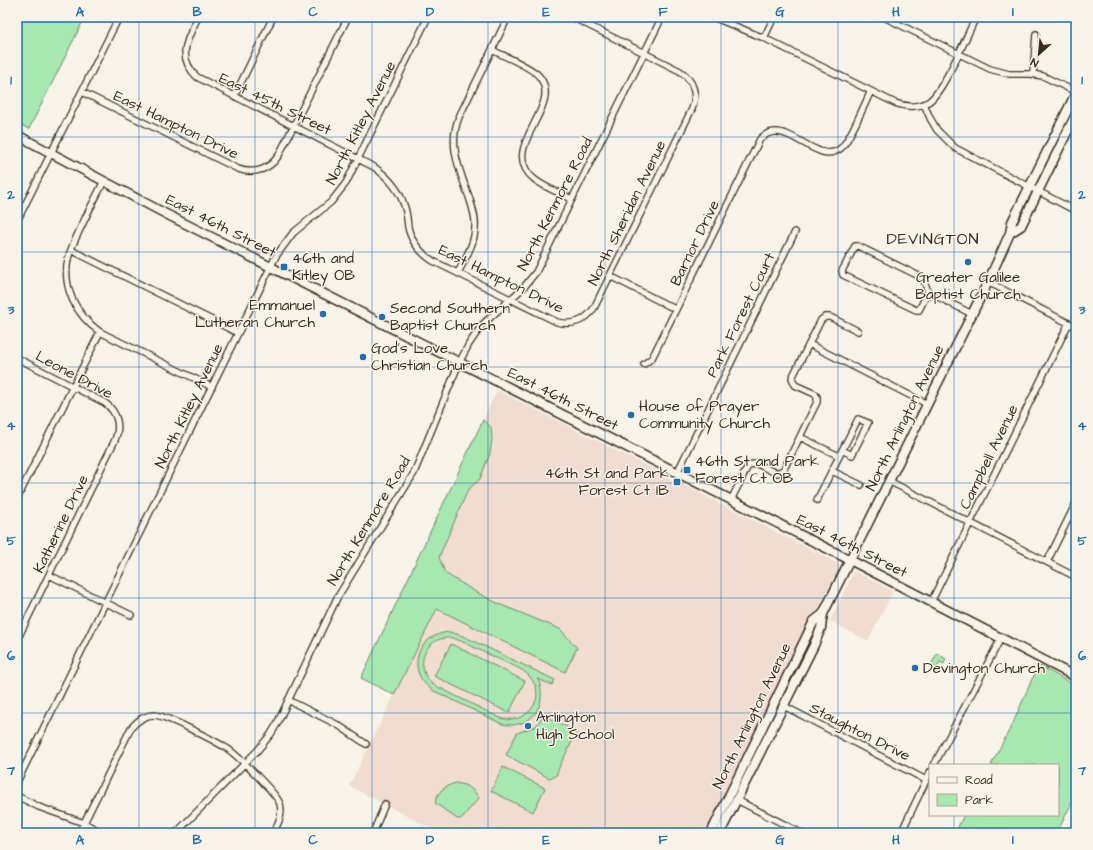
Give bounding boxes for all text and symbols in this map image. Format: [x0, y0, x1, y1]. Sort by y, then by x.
text: A [76, 3, 85, 21]
text: B [192, 3, 202, 21]
text: C [308, 3, 318, 21]
text: D [426, 3, 435, 21]
text: E [542, 3, 550, 21]
text: F [658, 3, 668, 21]
text: G [775, 3, 785, 21]
text: H [892, 3, 900, 21]
text: I [1012, 3, 1014, 21]
north arrow [1019, 34, 1059, 74]
text: N [1028, 54, 1041, 71]
street label: North Kitley Avenue [321, 57, 402, 189]
street label: East 45th Street [215, 68, 335, 140]
text: 1 [10, 71, 12, 89]
text: 1 [1081, 71, 1083, 89]
street label: East Hampton Drive [110, 86, 242, 164]
street label: North Kenmore Road [512, 133, 598, 274]
street label: North Sheridan Avenue [583, 137, 671, 289]
text: 2 [6, 186, 15, 204]
text: 2 [1077, 186, 1086, 204]
street label: East 46th Street [162, 189, 280, 263]
street label: Barnor Drive [665, 197, 725, 289]
district label: DEVINGTON [886, 228, 980, 250]
street label: East Hampton Drive [435, 240, 567, 318]
place label: 46th and Kitley OB [292, 248, 355, 287]
street label: Park Forest Court [702, 249, 780, 381]
marker: Greater Galilee Baptist Church [963, 257, 973, 267]
marker: 46th and Kitley OB [279, 262, 289, 272]
place label: Greater Galilee Baptist Church [915, 267, 1021, 305]
place label: Emmanuel Lutheran Church [195, 295, 316, 333]
place label: Second Southern Baptist Church [390, 298, 510, 336]
text: 3 [7, 301, 15, 319]
text: 3 [1078, 301, 1086, 319]
marker: Emmanuel Lutheran Church [318, 309, 328, 319]
marker: Second Southern Baptist Church [377, 312, 387, 322]
place label: God's Love Christian Church [371, 338, 488, 376]
street label: North Kitley Avenue [150, 340, 229, 472]
street label: North Arlington Avenue [860, 341, 950, 495]
street label: Leone Drive [32, 346, 116, 404]
marker: God's Love Christian Church [358, 352, 368, 362]
street label: East 46th Street [504, 362, 622, 436]
place label: House of Prayer Community Church [639, 396, 771, 435]
street label: Campbell Avenue [955, 401, 1023, 513]
marker: House of Prayer Community Church [626, 410, 636, 420]
text: 4 [7, 417, 16, 435]
text: 4 [1078, 417, 1087, 435]
place label: 46th St and Park Forest Ct OB [695, 451, 819, 489]
street label: North Kenmore Road [322, 452, 416, 590]
place label: 46th St and Park Forest Ct IB [545, 463, 669, 501]
marker: 46th St and Park Forest Ct OB [682, 465, 692, 475]
street label: Katherine Drive [28, 471, 94, 577]
marker: 46th St and Park Forest Ct IB [672, 477, 682, 487]
street label: East 46th Street [793, 509, 911, 583]
text: 5 [6, 532, 16, 550]
text: 5 [1077, 532, 1087, 550]
street label: North Arlington Avenue [707, 639, 797, 793]
text: 6 [7, 647, 16, 665]
text: 6 [1078, 647, 1087, 665]
place label: Devington Church [923, 658, 1046, 680]
marker: Devington Church [910, 663, 920, 673]
street label: Staughton Drive [806, 698, 914, 767]
place label: Arlington High School [536, 707, 614, 746]
marker: Arlington High School [523, 721, 533, 731]
text: 7 [6, 762, 16, 780]
text: 7 [1077, 762, 1087, 780]
legend [929, 764, 1059, 816]
text: Road [965, 772, 993, 789]
text: Park [965, 792, 993, 809]
text: A [76, 831, 85, 849]
text: B [192, 831, 202, 849]
text: C [308, 831, 318, 849]
text: D [426, 831, 435, 849]
text: E [542, 831, 550, 849]
text: F [658, 831, 668, 849]
text: G [775, 831, 785, 849]
text: H [892, 831, 900, 849]
text: I [1012, 831, 1014, 849]

